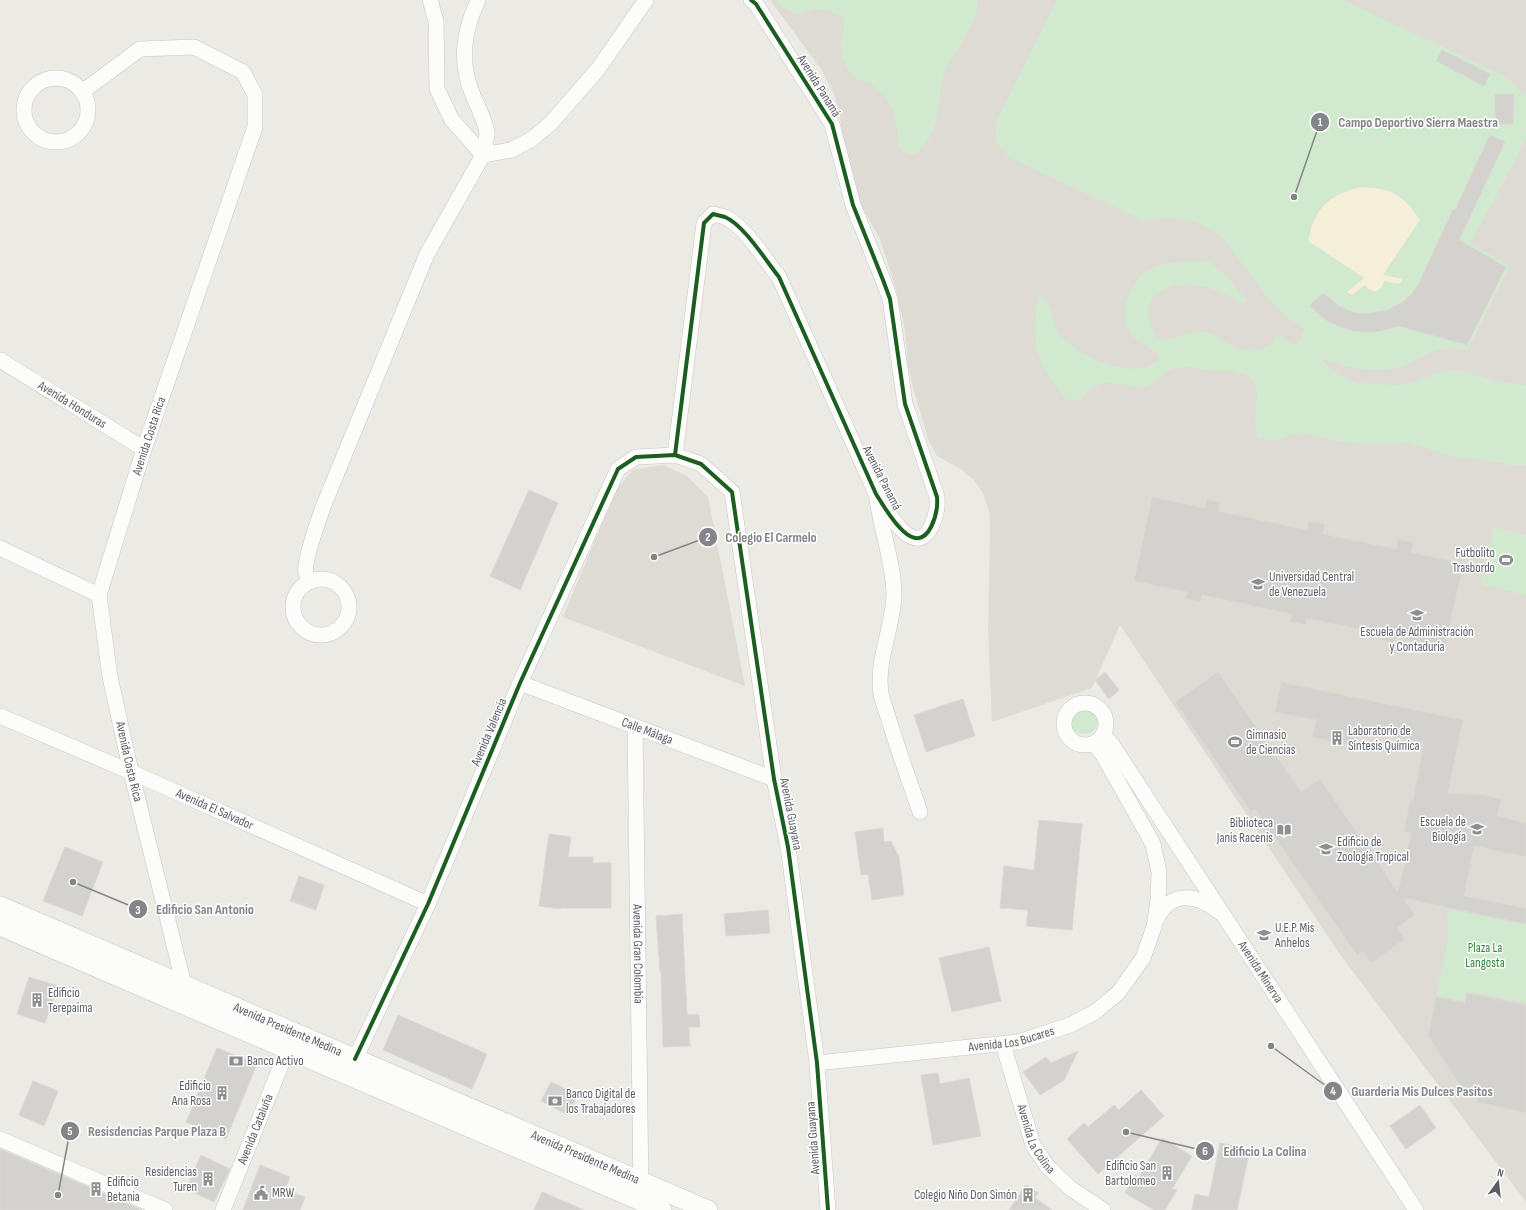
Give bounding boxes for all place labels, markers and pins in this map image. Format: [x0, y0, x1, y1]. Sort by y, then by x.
callout: Campo Deportivo Sierra Maestra [1310, 109, 1506, 135]
callout: Colegio El Carmelo [698, 524, 825, 550]
place label: Futbolito Trasbordo [1452, 545, 1495, 576]
sports icon: Futbolito Trasbordo [1498, 552, 1514, 568]
place label: Universidad Central de Venezuela [1269, 569, 1354, 600]
school or university icon: Universidad Central de Venezuela [1250, 576, 1266, 592]
school or university icon: Escuela de Administración y Contaduría [1409, 607, 1425, 623]
place label: Escuela de Administración y Contaduría [1360, 624, 1474, 655]
place label: Laboratorio de Síntesis Química [1348, 723, 1420, 754]
place label: Gimnasio de Ciencias [1246, 727, 1296, 758]
building icon: Laboratorio de Síntesis Química [1329, 730, 1345, 746]
sports icon: Gimnasio de Ciencias [1227, 734, 1243, 750]
place label: Escuela de Biología [1420, 814, 1466, 845]
place label: Biblioteca Janis Racenis [1216, 815, 1273, 846]
school or university icon: Escuela de Biología [1469, 821, 1485, 837]
library icon: Biblioteca Janis Racenis [1276, 822, 1292, 838]
place label: Edificio de Zoología Tropical [1337, 834, 1409, 865]
school or university icon: Edificio de Zoología Tropical [1318, 841, 1334, 857]
callout: Edificio San Antonio [128, 896, 262, 922]
place label: U.E.P. Mis Anhelos [1274, 920, 1315, 951]
school or university icon: U.E.P. Mis Anhelos [1256, 927, 1272, 943]
place label: Edificio Terepaima [48, 985, 93, 1016]
building icon: Edificio Terepaima [29, 992, 45, 1008]
bank icon: Banco Activo [228, 1053, 244, 1069]
place label: Banco Activo [247, 1053, 304, 1069]
place label: Edificio Ana Rosa [171, 1078, 211, 1109]
callout: Guarderia Mis Dulces Pasitos [1323, 1078, 1500, 1104]
building icon: Edificio Ana Rosa [214, 1085, 230, 1101]
place label: Banco Digital de los Trabajadores [566, 1086, 636, 1117]
bank icon: Banco Digital de los Trabajadores [547, 1093, 563, 1109]
callout: Resisdencias Parque Plaza B [60, 1118, 234, 1144]
callout: Edificio La Colina [1195, 1138, 1314, 1164]
place label: Edificio San Bartolomeo [1105, 1158, 1156, 1189]
place label: Residencias Turen [145, 1164, 197, 1195]
building icon: Edificio San Bartolomeo [1159, 1165, 1175, 1181]
building icon: Residencias Turen [200, 1171, 216, 1187]
place label: Edificio Betania [107, 1174, 140, 1205]
building icon: Edificio Betania [88, 1181, 104, 1197]
public building icon: MRW [253, 1185, 269, 1201]
place label: MRW [272, 1185, 295, 1201]
place label: Colegio Niño Don Simón [914, 1187, 1017, 1203]
building icon: Colegio Niño Don Simón [1020, 1187, 1036, 1203]

